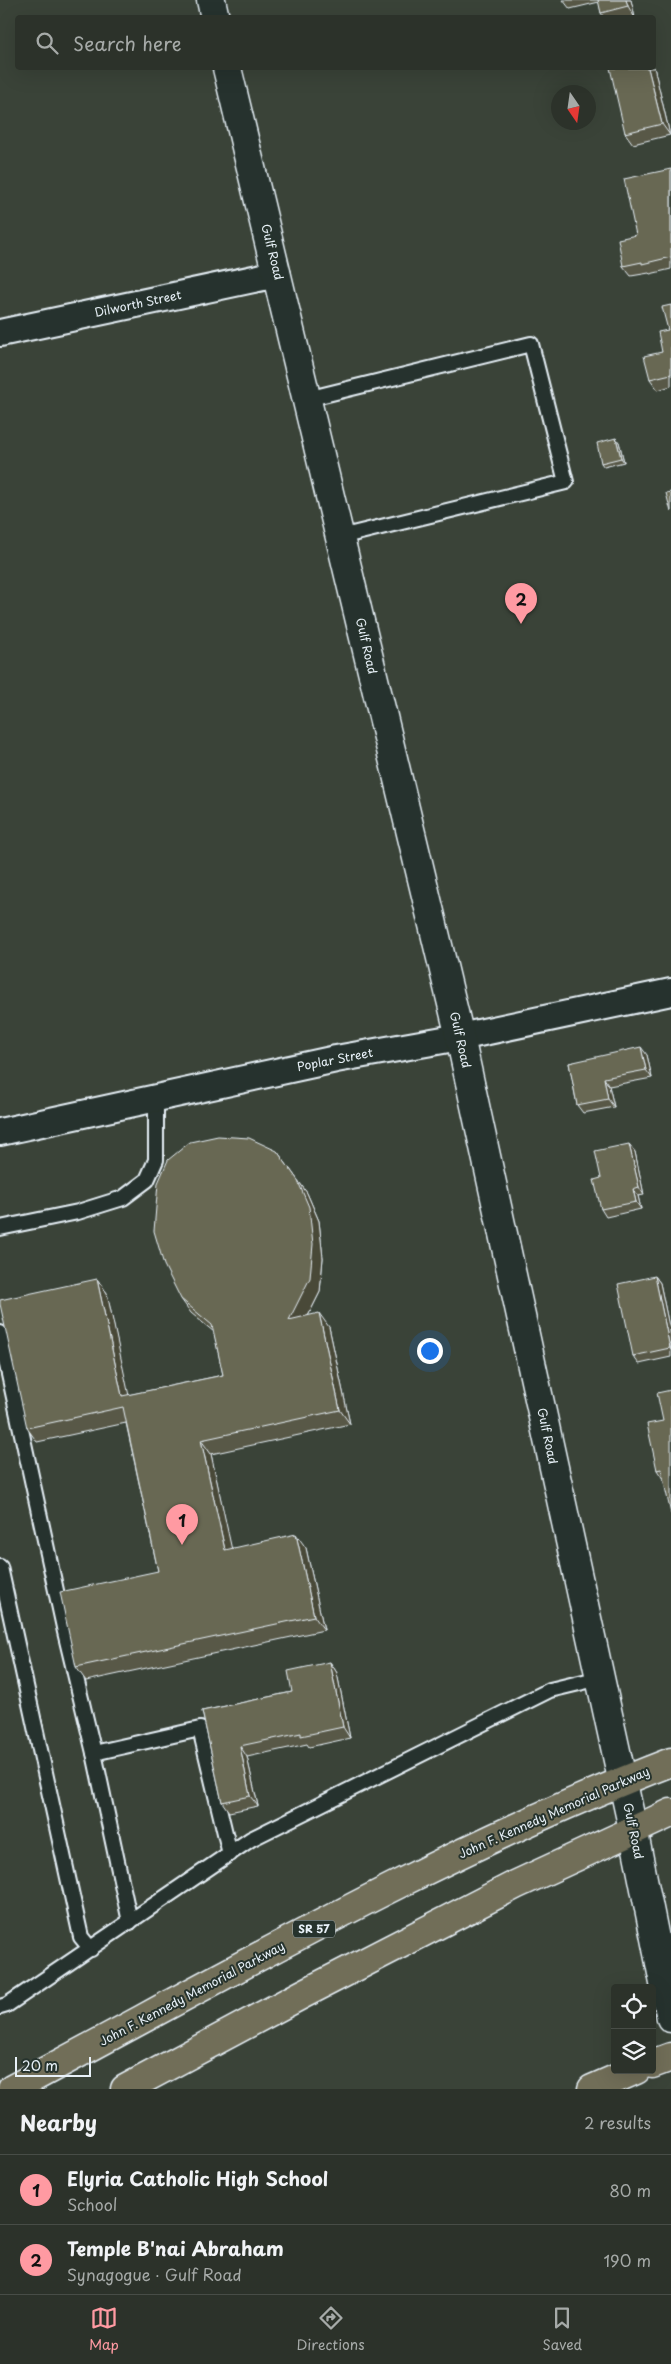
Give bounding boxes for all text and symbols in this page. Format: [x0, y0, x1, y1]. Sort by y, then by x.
search box [15, 15, 656, 70]
icon: search [33, 29, 61, 57]
text: Search here [73, 29, 182, 57]
north arrow [551, 85, 596, 130]
street label: Gulf Road [257, 222, 289, 282]
street label: Dilworth Street [93, 285, 183, 321]
pin: 2 [505, 583, 537, 624]
street label: Gulf Road [352, 616, 382, 676]
street label: Gulf Road [446, 1010, 476, 1070]
street label: Poplar Street [295, 1043, 374, 1075]
your location [417, 1338, 443, 1364]
street label: Gulf Road [533, 1406, 563, 1466]
pin: 1 [166, 1504, 198, 1545]
street label: John F. Kennedy Memorial Parkway [455, 1762, 652, 1862]
street label: Gulf Road [619, 1801, 649, 1861]
road number: SR 57 [293, 1920, 335, 1938]
street label: John F. Kennedy Memorial Parkway [96, 1937, 287, 2050]
map controls [611, 1984, 656, 2074]
button: locate [611, 1984, 656, 2029]
button: layers [611, 2029, 656, 2074]
scale bar [15, 2054, 91, 2077]
text: 20 m [22, 2055, 58, 2076]
text: Nearby [20, 2106, 97, 2138]
text: 2 results [584, 2110, 651, 2134]
text: Elyria Catholic High School [67, 2164, 328, 2192]
text: 1 [32, 2178, 40, 2202]
text: 80 m [609, 2178, 651, 2202]
text: School [67, 2192, 117, 2216]
text: Temple B'nai Abraham [67, 2234, 284, 2262]
text: 2 [30, 2248, 42, 2272]
text: 190 m [603, 2248, 651, 2272]
text: Synagogue · Gulf Road [67, 2262, 242, 2286]
tab: Map [89, 2304, 119, 2355]
tab: Directions [297, 2304, 365, 2355]
tab: Saved [542, 2304, 582, 2355]

